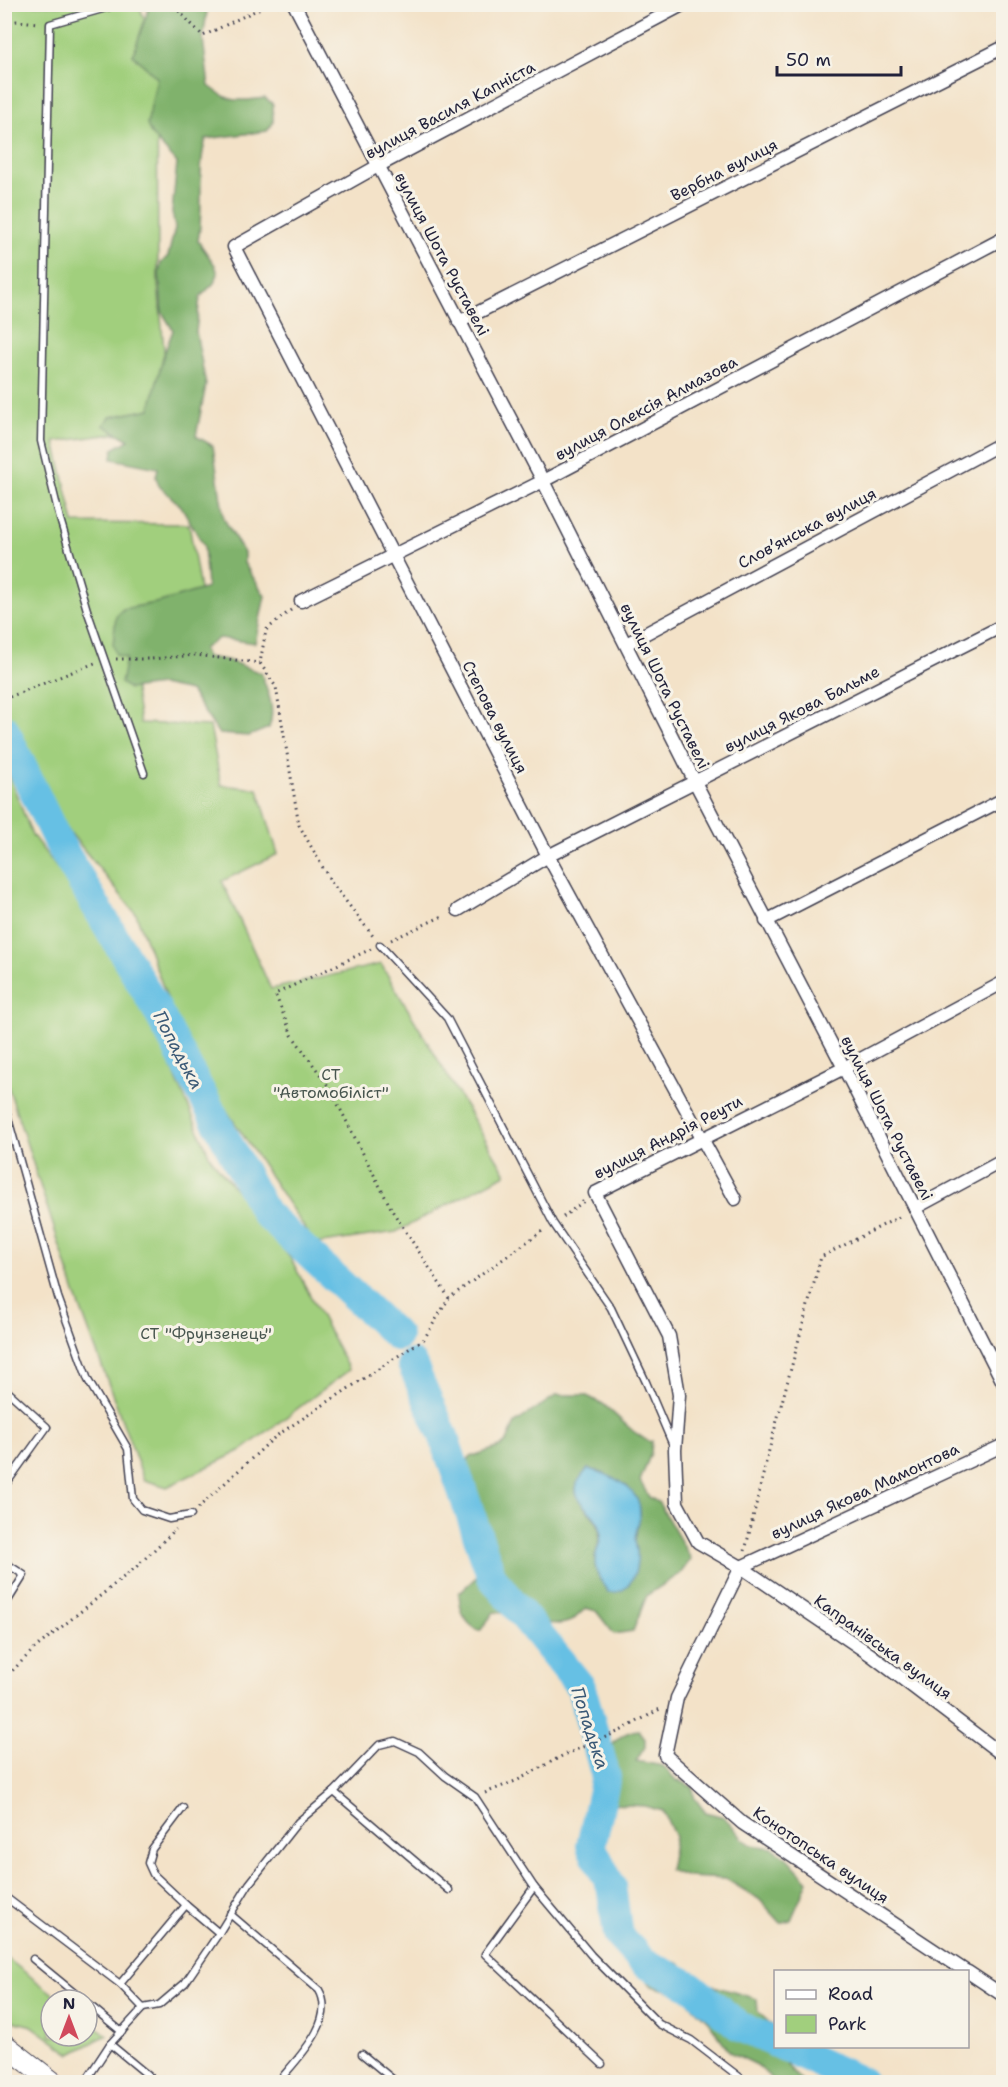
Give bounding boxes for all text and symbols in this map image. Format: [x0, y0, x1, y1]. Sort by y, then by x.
scale bar [777, 39, 902, 77]
text: 50 m [786, 48, 831, 72]
street label: вулиця Василя Капніста [361, 56, 539, 164]
street label: Вербна вулиця [667, 134, 781, 206]
street label: вулиця Шота Руставелі [390, 168, 494, 340]
street label: вулиця Олексія Алмазова [551, 351, 741, 465]
street label: Словʼянська вулиця [734, 483, 880, 573]
street label: вулиця Шота Руставелі [616, 599, 714, 773]
street label: Степова вулиця [458, 657, 532, 777]
street label: вулиця Якова Бальме [721, 661, 883, 757]
water label: Попадька [147, 1007, 209, 1093]
street label: вулиця Шота Руставелі [836, 1032, 938, 1204]
park label: СТ "Автомобіліст" [273, 1064, 389, 1103]
street label: вулиця Андрія Реути [590, 1090, 746, 1184]
park label: СТ "Фрунзенець" [140, 1323, 272, 1344]
street label: вулиця Якова Мамонтова [767, 1438, 963, 1544]
street label: Капранівська вулиця [810, 1590, 956, 1704]
water label: Попадька [565, 1684, 615, 1772]
street label: Конотопська вулиця [749, 1802, 893, 1908]
legend [774, 1970, 969, 2048]
text: Road [828, 1982, 873, 2006]
north arrow [39, 1988, 99, 2048]
text: N [63, 1993, 75, 2014]
text: Park [828, 2012, 867, 2036]

